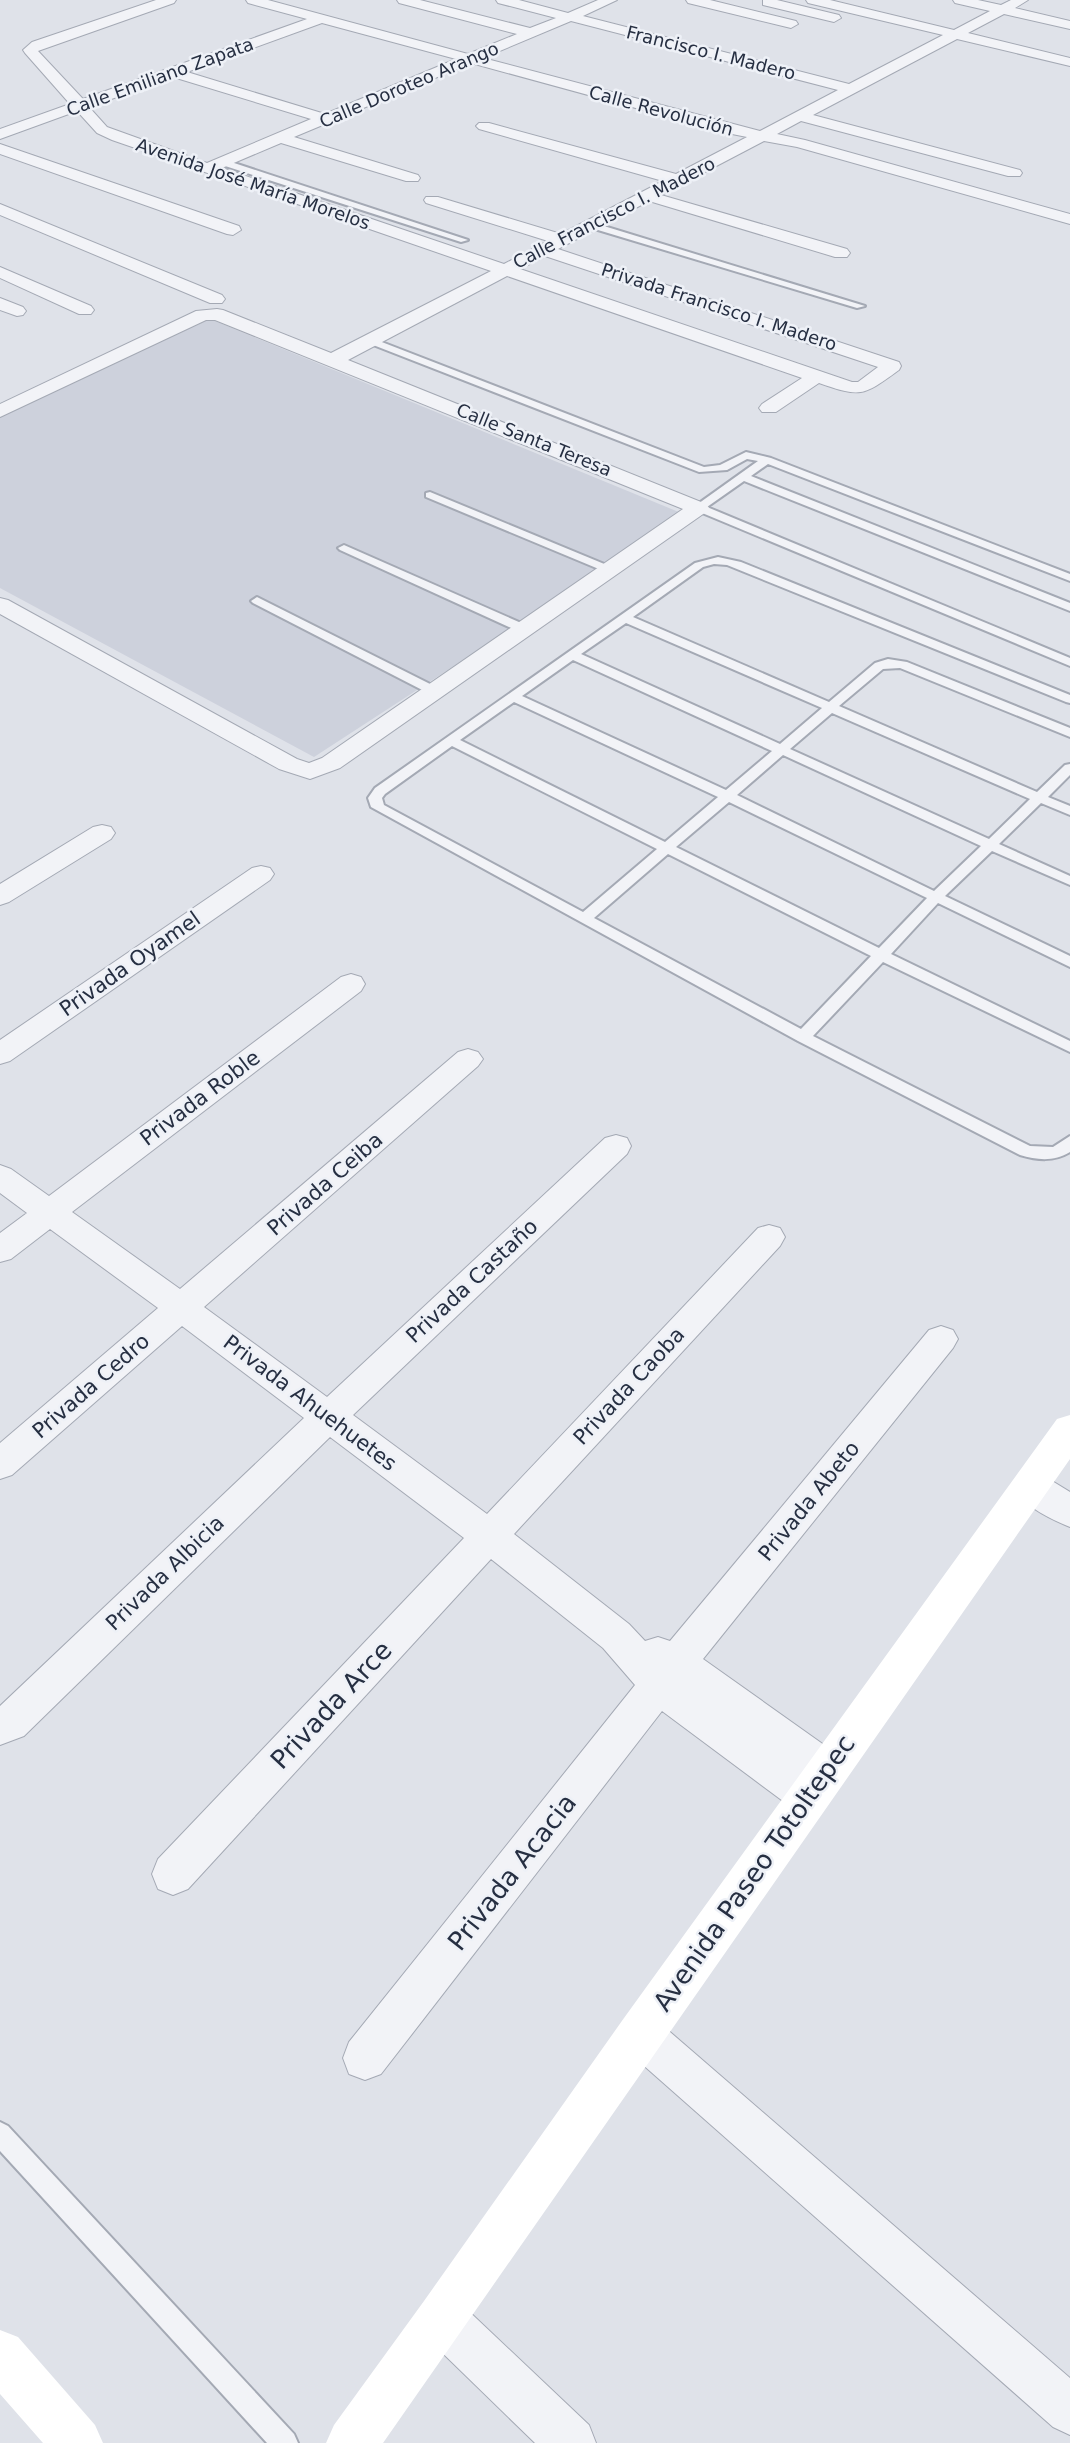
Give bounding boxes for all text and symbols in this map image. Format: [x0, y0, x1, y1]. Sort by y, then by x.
street label: Francisco I. Madero [624, 21, 798, 84]
street label: Calle Emiliano Zapata [63, 33, 256, 120]
street label: Calle Doroteo Arango [316, 37, 502, 132]
street label: Calle Revolución [587, 81, 736, 140]
street label: Avenida José María Morelos [134, 134, 373, 233]
street label: Calle Francisco I. Madero [509, 152, 718, 273]
street label: Privada Francisco I. Madero [599, 258, 840, 355]
street label: Calle Santa Teresa [453, 399, 615, 480]
street label: Privada Oyamel [55, 907, 205, 1021]
street label: Privada Roble [135, 1045, 265, 1151]
street label: Privada Ceiba [263, 1128, 387, 1240]
street label: Privada Castaño [401, 1214, 543, 1348]
street label: Privada Caoba [569, 1322, 689, 1450]
street label: Privada Cedro [28, 1329, 154, 1443]
street label: Privada Ahuehuetes [219, 1330, 401, 1476]
street label: Privada Abeto [754, 1436, 864, 1566]
street label: Privada Albicia [101, 1511, 229, 1635]
street label: Privada Arce [264, 1635, 398, 1775]
street label: Avenida Paseo Totoltepec [647, 1729, 861, 2017]
street label: Privada Acacia [442, 1788, 582, 1956]

